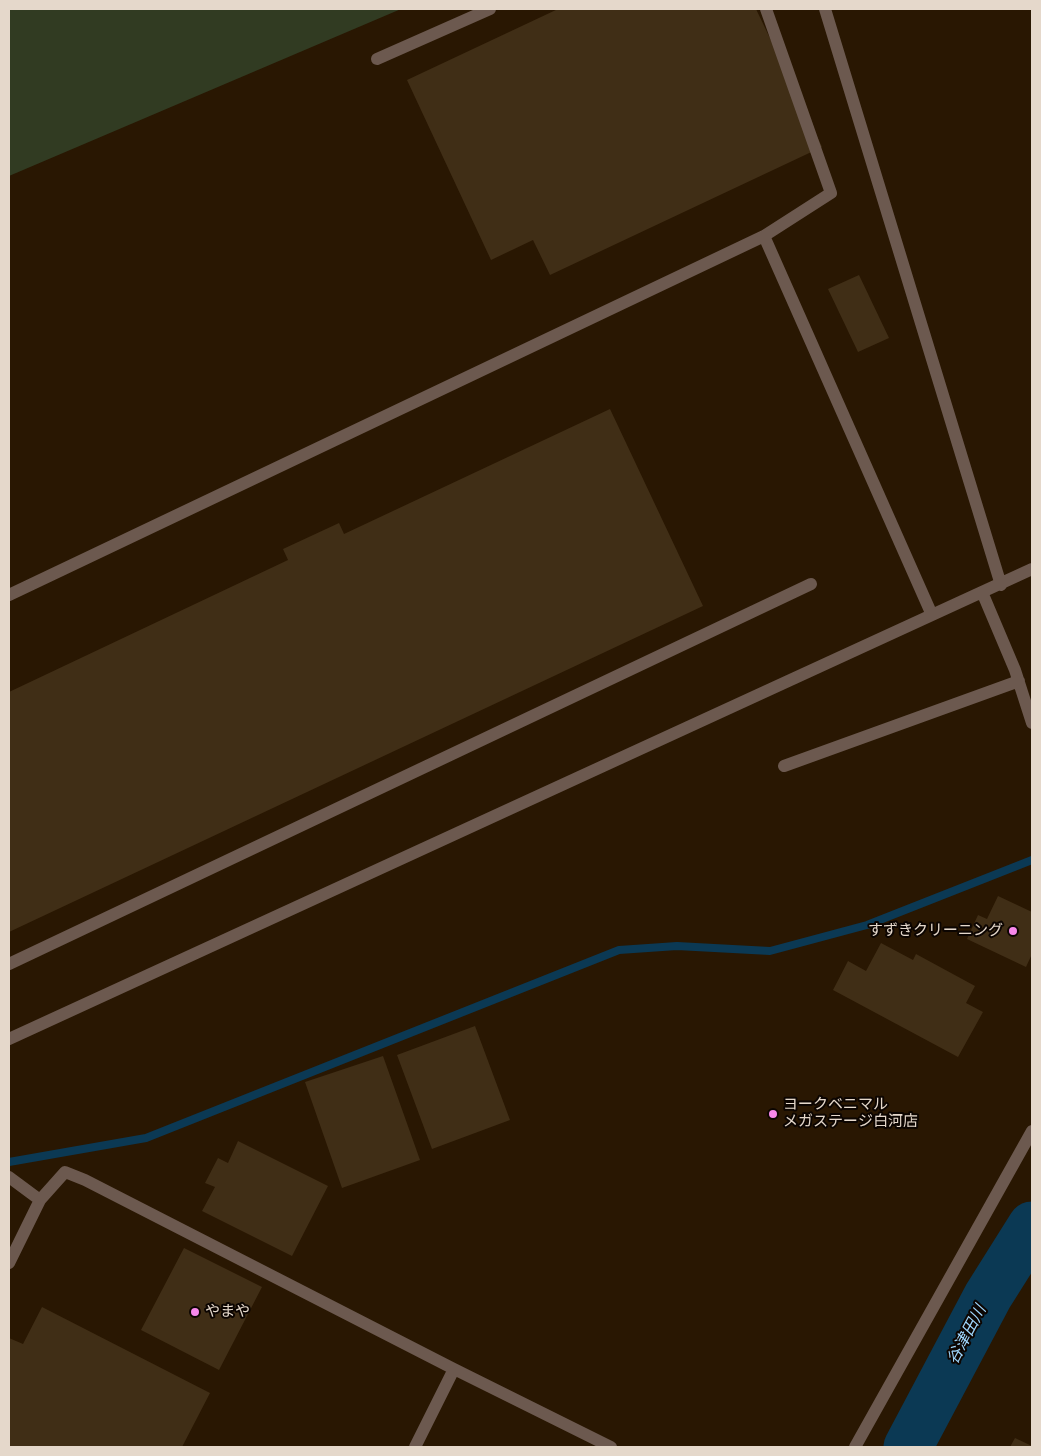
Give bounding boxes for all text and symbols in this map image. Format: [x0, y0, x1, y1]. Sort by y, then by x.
place label: すずきクリーニング [868, 922, 1003, 940]
marker: すずきクリーニング [1007, 925, 1019, 937]
place label: ヨークベニマル メガステージ白河店 [783, 1096, 918, 1131]
marker: ヨークベニマル メガステージ白河店 [767, 1108, 779, 1120]
water label: 谷津田川 [944, 1302, 990, 1368]
place label: やまや [205, 1303, 250, 1321]
marker: やまや [189, 1306, 201, 1318]

